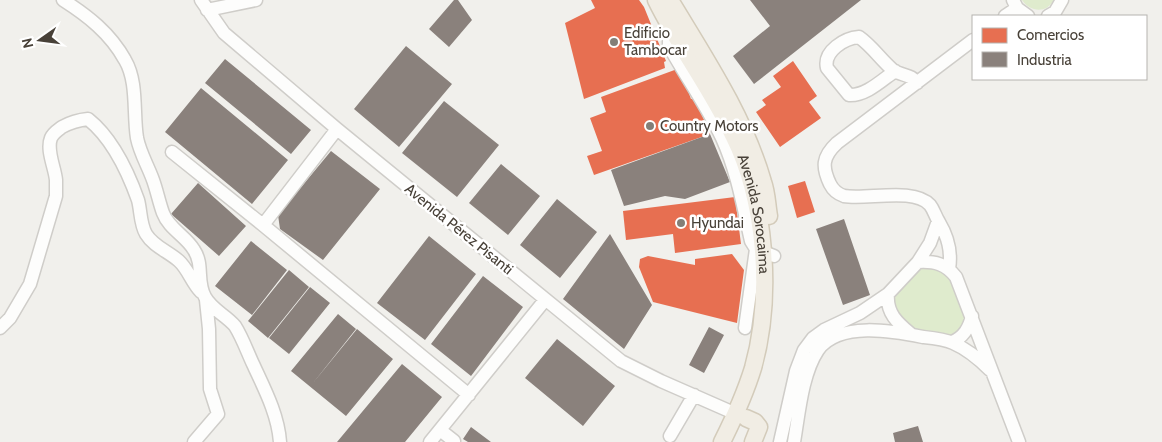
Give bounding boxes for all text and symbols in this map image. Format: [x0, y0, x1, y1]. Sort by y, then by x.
north arrow [15, 15, 65, 65]
legend [972, 15, 1147, 80]
place label: Edificio Tambocar [624, 24, 687, 59]
text: Comercios [1017, 26, 1084, 44]
text: N [17, 36, 37, 50]
marker: Edificio Tambocar [608, 36, 620, 48]
text: Industria [1017, 51, 1072, 69]
place label: Country Motors [660, 117, 759, 135]
marker: Country Motors [644, 120, 656, 132]
street label: Avenida Sorocaima [733, 152, 773, 275]
street label: Avenida Pérez Pisanti [401, 180, 517, 278]
place label: Hyundai [691, 214, 744, 232]
marker: Hyundai [675, 217, 687, 229]

